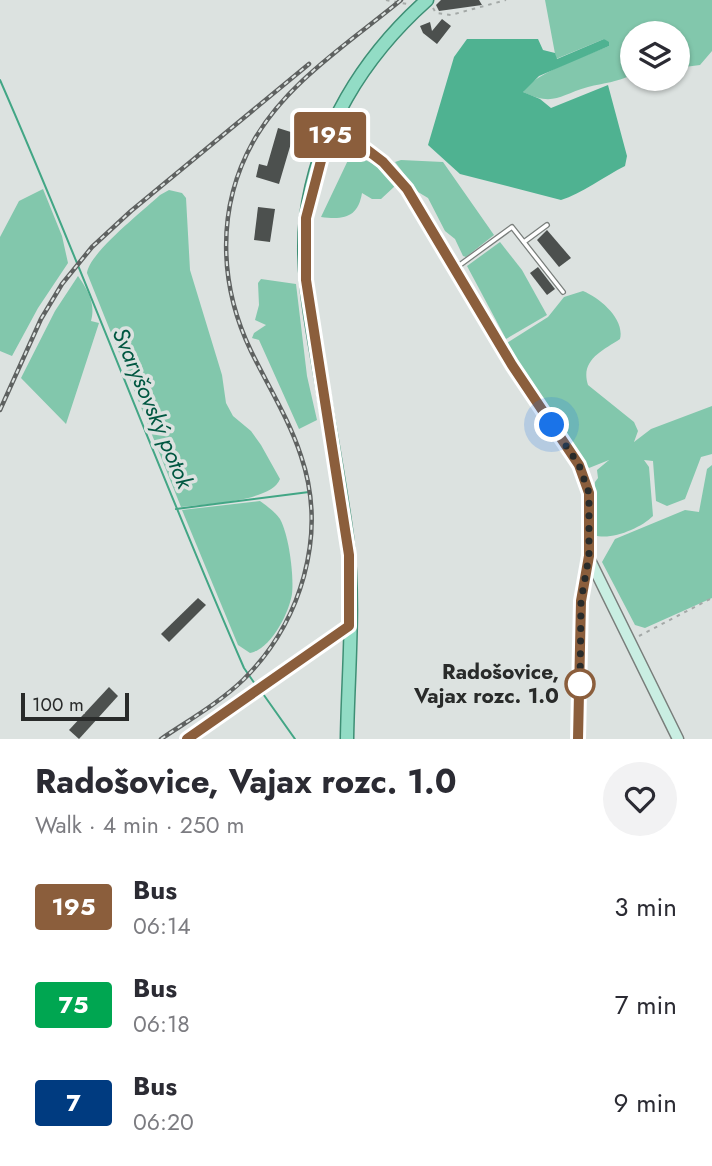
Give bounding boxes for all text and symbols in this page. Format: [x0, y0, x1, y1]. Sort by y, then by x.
map controls [620, 21, 690, 91]
button: layers [620, 21, 690, 91]
line badge: 195 [290, 112, 370, 158]
text: 195 [308, 117, 352, 152]
water label: Svaryšovský potok [104, 322, 203, 495]
your location [534, 407, 569, 442]
place label: Radošovice, Vajax rozc. 1.0 [413, 657, 559, 711]
marker: Radošovice, Vajax rozc. 1.0 [565, 669, 595, 699]
scale bar [21, 690, 130, 722]
text: 100 m [32, 691, 84, 718]
text: Radošovice, Vajax rozc. 1.0 [35, 758, 456, 805]
button: heart [603, 762, 677, 836]
text: Walk · 4 min · 250 m [35, 808, 244, 842]
text: Bus [133, 871, 177, 909]
text: 3 min [614, 888, 677, 926]
text: 195 [52, 889, 95, 924]
text: 06:14 [133, 909, 191, 943]
text: Bus [133, 969, 177, 1007]
text: 7 min [615, 986, 677, 1024]
text: 75 [59, 987, 88, 1022]
text: 06:18 [133, 1007, 190, 1041]
text: Bus [133, 1067, 177, 1105]
text: 9 min [614, 1084, 677, 1122]
text: 7 [66, 1085, 81, 1120]
text: 06:20 [133, 1105, 194, 1139]

